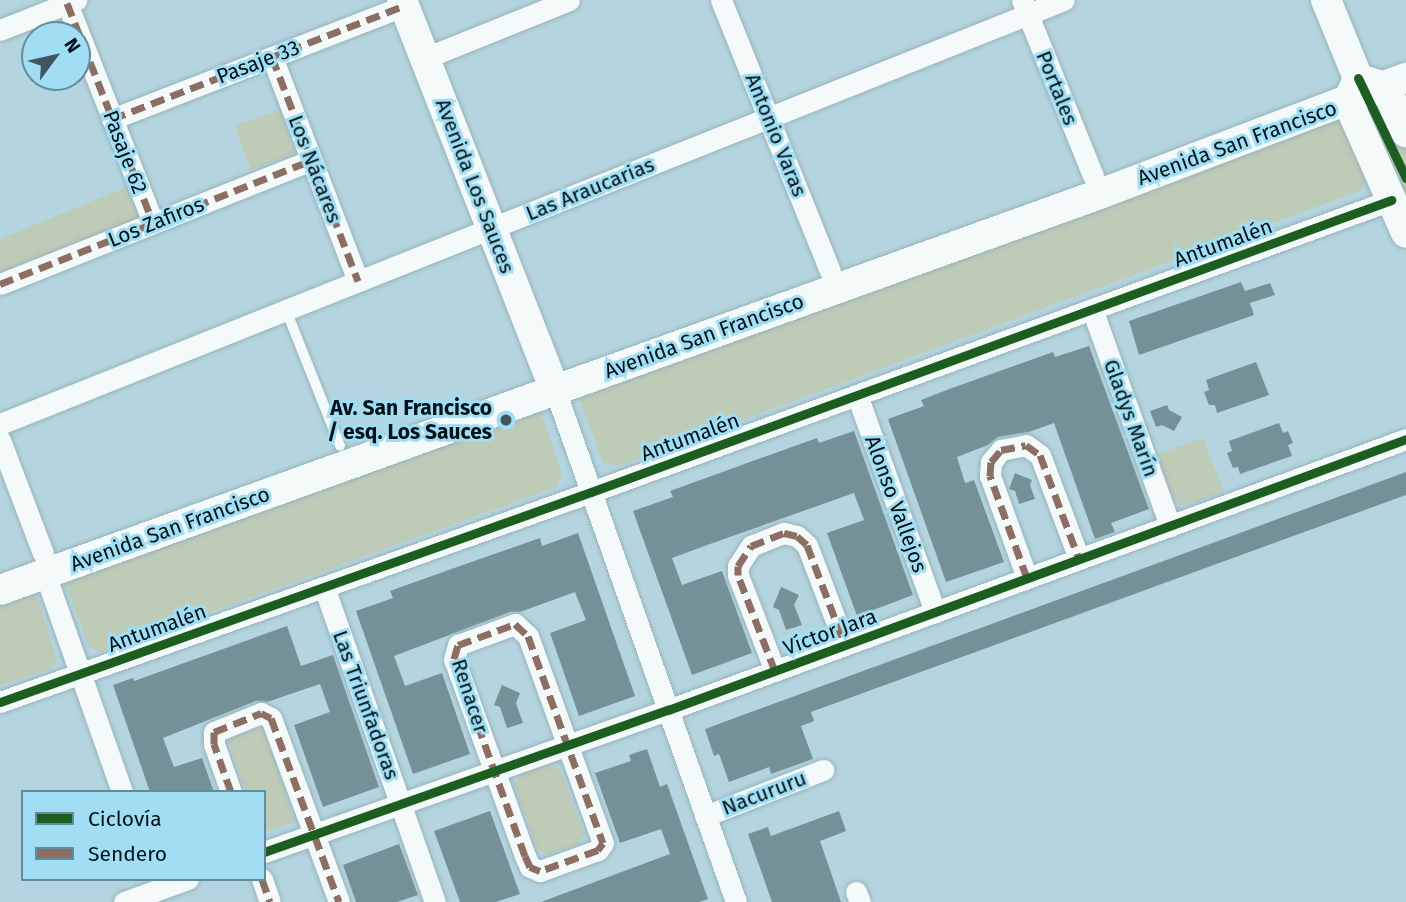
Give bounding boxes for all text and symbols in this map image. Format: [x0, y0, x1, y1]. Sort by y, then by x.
north arrow [21, 21, 91, 91]
text: N [59, 34, 85, 57]
street label: Pasaje 33 [213, 35, 303, 89]
street label: Portales [1031, 47, 1083, 129]
street label: Antonio Varas [740, 70, 812, 200]
street label: Avenida Los Sauces [430, 95, 520, 277]
street label: Avenida San Francisco [1134, 95, 1340, 191]
street label: Pasaje 62 [98, 107, 152, 197]
street label: Los Nácares [283, 112, 347, 226]
street label: Las Araucarias [522, 152, 658, 226]
street label: Los Zafiros [104, 191, 208, 253]
street label: Antumalén [1170, 214, 1276, 272]
street label: Avenida San Francisco [601, 288, 807, 384]
street label: Gladys Marín [1098, 356, 1164, 480]
place label: Av. San Francisco / esq. Los Sauces [327, 395, 492, 445]
street label: Antumalén [637, 408, 743, 466]
marker: Av. San Francisco / esq. Los Sauces [498, 412, 514, 428]
street label: Alonso Vallejos [860, 432, 932, 576]
street label: Avenida San Francisco [67, 481, 273, 577]
street label: Antumalén [104, 599, 210, 657]
street label: Víctor Jara [780, 603, 880, 661]
street label: Las Triunfadoras [327, 627, 405, 783]
street label: Renacer [446, 656, 494, 736]
street label: Nacururu [718, 765, 810, 821]
legend [21, 790, 266, 881]
text: Ciclovía [88, 806, 162, 832]
text: Sendero [88, 841, 167, 867]

